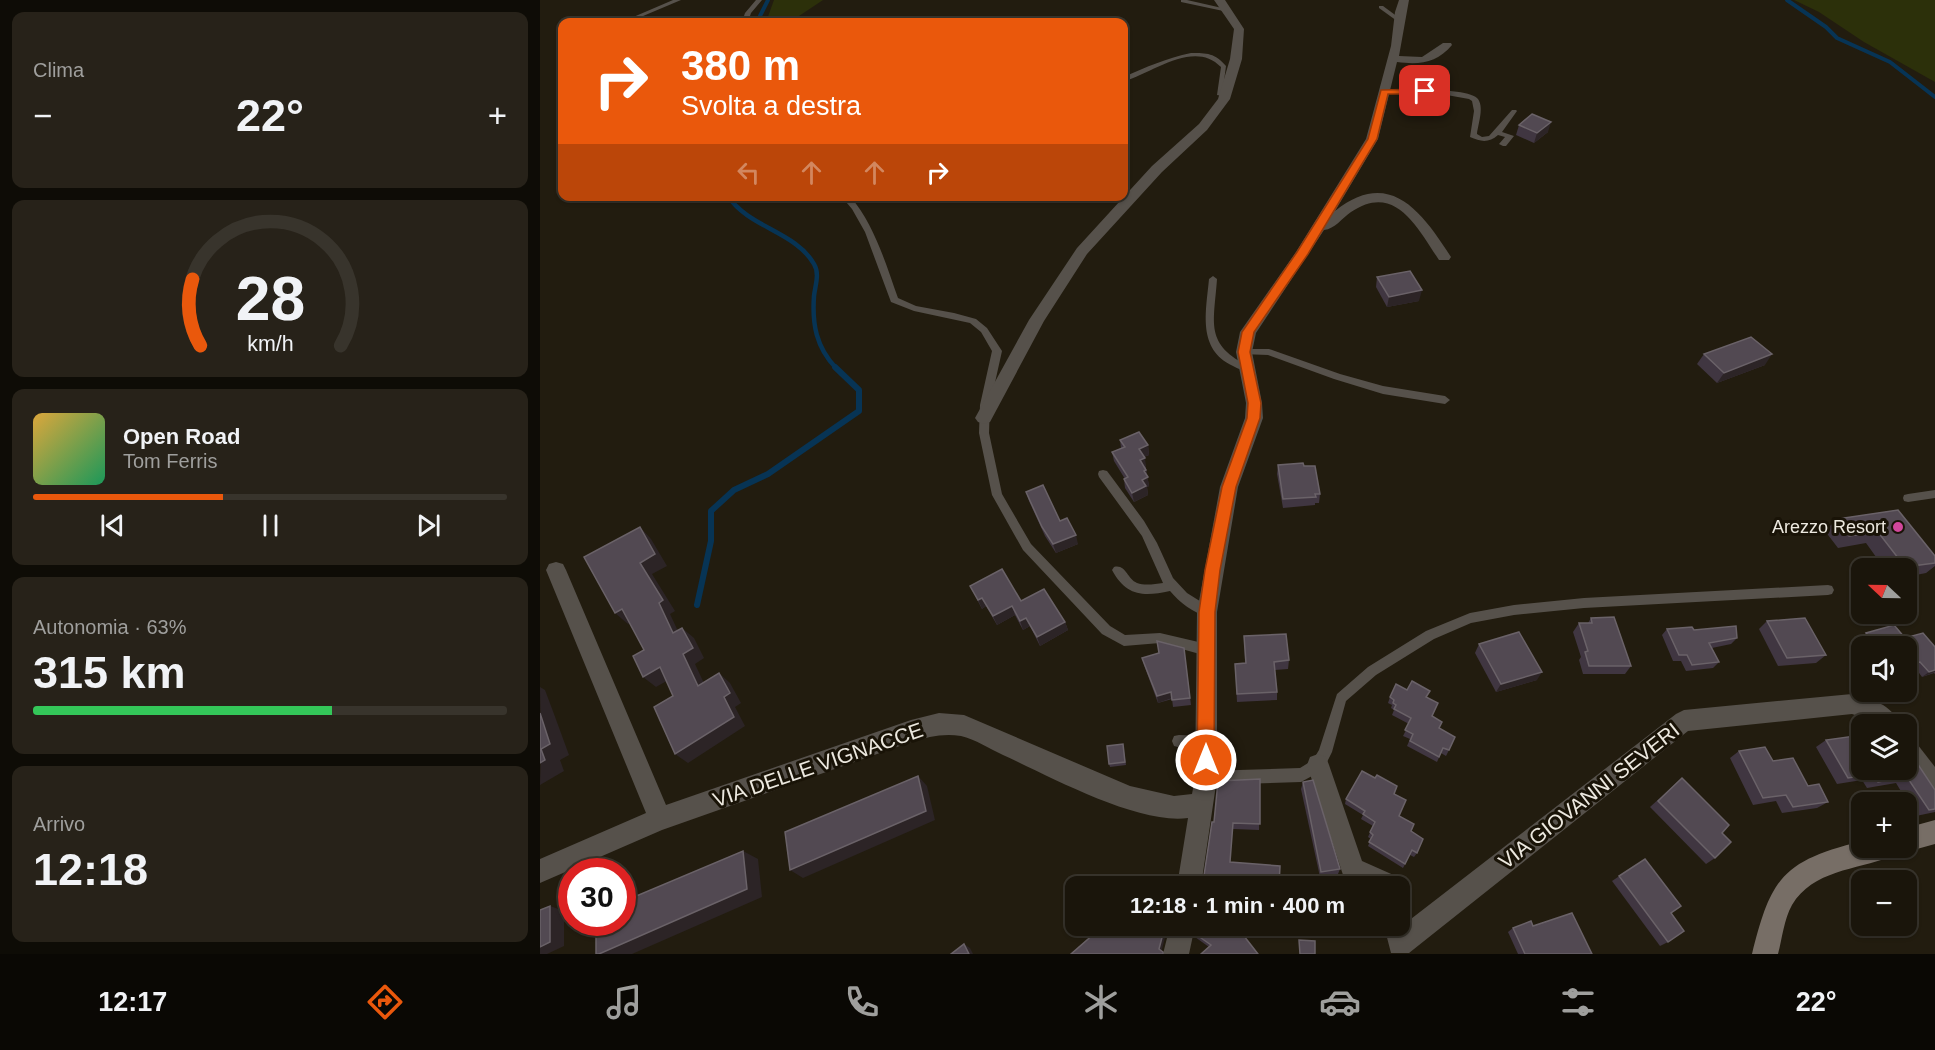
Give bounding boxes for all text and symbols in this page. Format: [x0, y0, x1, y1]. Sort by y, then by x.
icon: right [582, 42, 660, 120]
text: 380 m [681, 42, 800, 89]
text: Clima [33, 59, 84, 81]
pin [1399, 65, 1450, 116]
icon: arrive [1408, 74, 1441, 107]
text: 22° [236, 90, 304, 141]
text: Svolta a destra [681, 91, 861, 121]
text: − [33, 97, 52, 134]
text: + [488, 97, 507, 134]
icon: left [732, 156, 765, 189]
icon: ahead [795, 156, 828, 189]
icon: ahead [858, 156, 891, 189]
icon: right [921, 156, 954, 189]
text: 28 [235, 264, 305, 333]
text: km/h [247, 332, 293, 356]
text: Open Road [123, 424, 240, 449]
text: Tom Ferris [123, 450, 217, 472]
icon: previous [96, 509, 129, 542]
icon: pause [254, 509, 287, 542]
icon: next [412, 509, 445, 542]
place label: Arezzo Resort [1772, 517, 1886, 537]
marker: Arezzo Resort [1891, 520, 1905, 534]
north arrow [1851, 558, 1917, 624]
map controls [1851, 558, 1917, 936]
text: Autonomia · 63% [33, 616, 186, 638]
button: sound [1851, 636, 1917, 702]
text: 315 km [33, 647, 186, 698]
button: layers [1851, 714, 1917, 780]
street label: VIA DELLE VIGNACCE [710, 718, 926, 811]
street label: VIA GIOVANNI SEVERI [1494, 718, 1683, 873]
position arrow [1174, 728, 1238, 792]
button: + [1851, 792, 1917, 858]
text: Arrivo [33, 813, 85, 835]
text: 12:18 [33, 844, 148, 895]
speed limit sign: 30 [558, 858, 636, 936]
button: − [1851, 870, 1917, 936]
text: 12:18 · 1 min · 400 m [1130, 893, 1345, 918]
icon: directions [364, 981, 406, 1023]
icon: music [603, 981, 645, 1023]
icon: phone [841, 981, 883, 1023]
icon: climate [1080, 981, 1122, 1023]
icon: car [1319, 981, 1361, 1023]
icon: filters [1557, 981, 1599, 1023]
text: 12:17 [98, 987, 167, 1017]
text: 22° [1796, 987, 1837, 1017]

